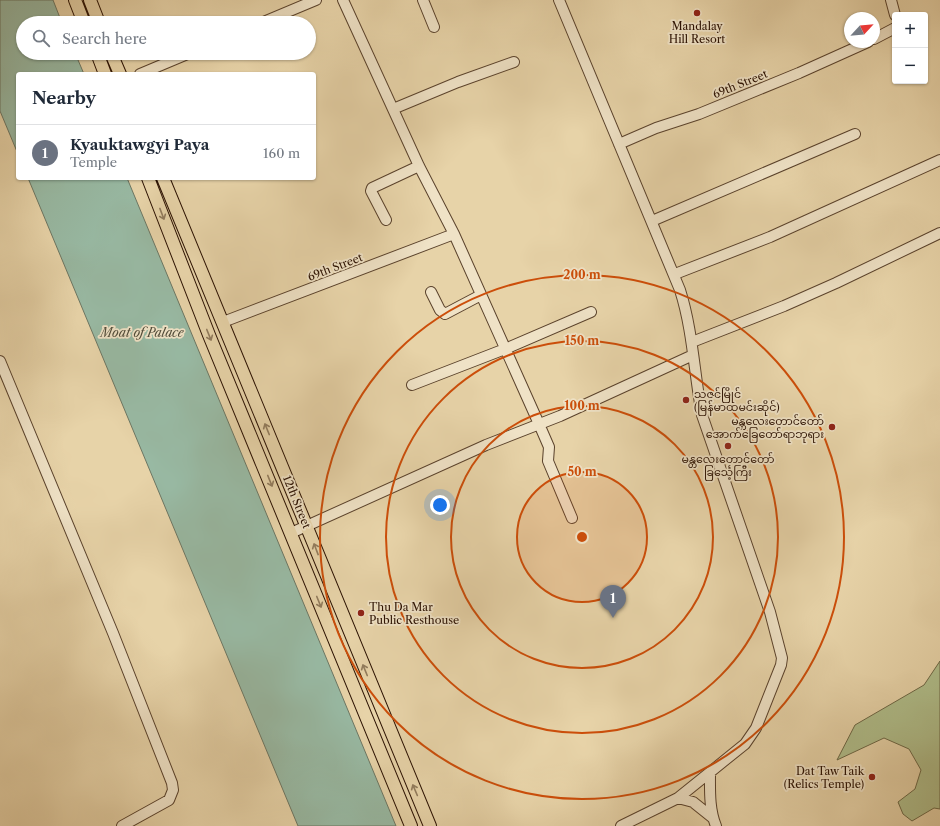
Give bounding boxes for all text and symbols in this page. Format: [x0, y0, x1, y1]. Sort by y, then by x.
marker: Mandalay Hill Resort [692, 8, 702, 18]
north arrow [844, 12, 880, 48]
map controls [892, 12, 928, 84]
button: + [892, 12, 928, 48]
search box [16, 16, 316, 60]
place label: Mandalay Hill Resort [669, 19, 725, 46]
icon: search [30, 27, 52, 49]
text: Search here [62, 29, 147, 48]
button: − [892, 48, 928, 84]
street label: 69th Street [711, 67, 769, 101]
text: Nearby [32, 88, 96, 108]
text: Kyauktawgyi Paya [70, 135, 209, 154]
text: 1 [42, 145, 48, 161]
text: 160 m [263, 145, 300, 161]
text: Temple [70, 154, 117, 170]
one-way arrow [159, 208, 167, 220]
street label: 69th Street [306, 250, 365, 284]
text: 200 m [563, 267, 601, 282]
water label: Moat of Palace [99, 325, 185, 340]
one-way arrow [206, 329, 214, 341]
text: 150 m [565, 333, 599, 348]
place label: သဇင်မြိုင် (မြန်မာထမင်းဆိုင်) [694, 387, 780, 416]
marker: သဇင်မြိုင် (မြန်မာထမင်းဆိုင်) [681, 395, 691, 405]
text: 100 m [564, 398, 600, 413]
place label: မန္တ‌လေးတောင်တော် အောက်ခြေတော်ရာဘုရား‌ [706, 414, 824, 443]
marker: မန္တ‌လေးတောင်တော် အောက်ခြေတော်ရာဘုရား‌ [827, 422, 837, 432]
one-way arrow [263, 424, 270, 436]
marker: မန္တလေးတောင်တော် ‌ခြင်္သေ့ကြီး [723, 441, 733, 451]
place label: မန္တလေးတောင်တော် ‌ခြင်္သေ့ကြီး [682, 452, 774, 481]
text: 50 m [567, 464, 597, 479]
street label: 12th Street [280, 473, 314, 531]
one-way arrow [266, 475, 274, 487]
your location [430, 495, 450, 515]
centre of rings [575, 530, 589, 544]
one-way arrow [312, 544, 320, 556]
pin: 1 [600, 585, 626, 618]
one-way arrow [316, 595, 323, 607]
place label: Thu Da Mar Public Resthouse [369, 600, 459, 627]
marker: Thu Da Mar Public Resthouse [356, 608, 366, 618]
one-way arrow [361, 664, 368, 676]
place label: Dat Taw Taik (Relics Temple) [784, 764, 865, 791]
marker: Dat Taw Taik (Relics Temple) [867, 772, 877, 782]
one-way arrow [411, 785, 418, 797]

